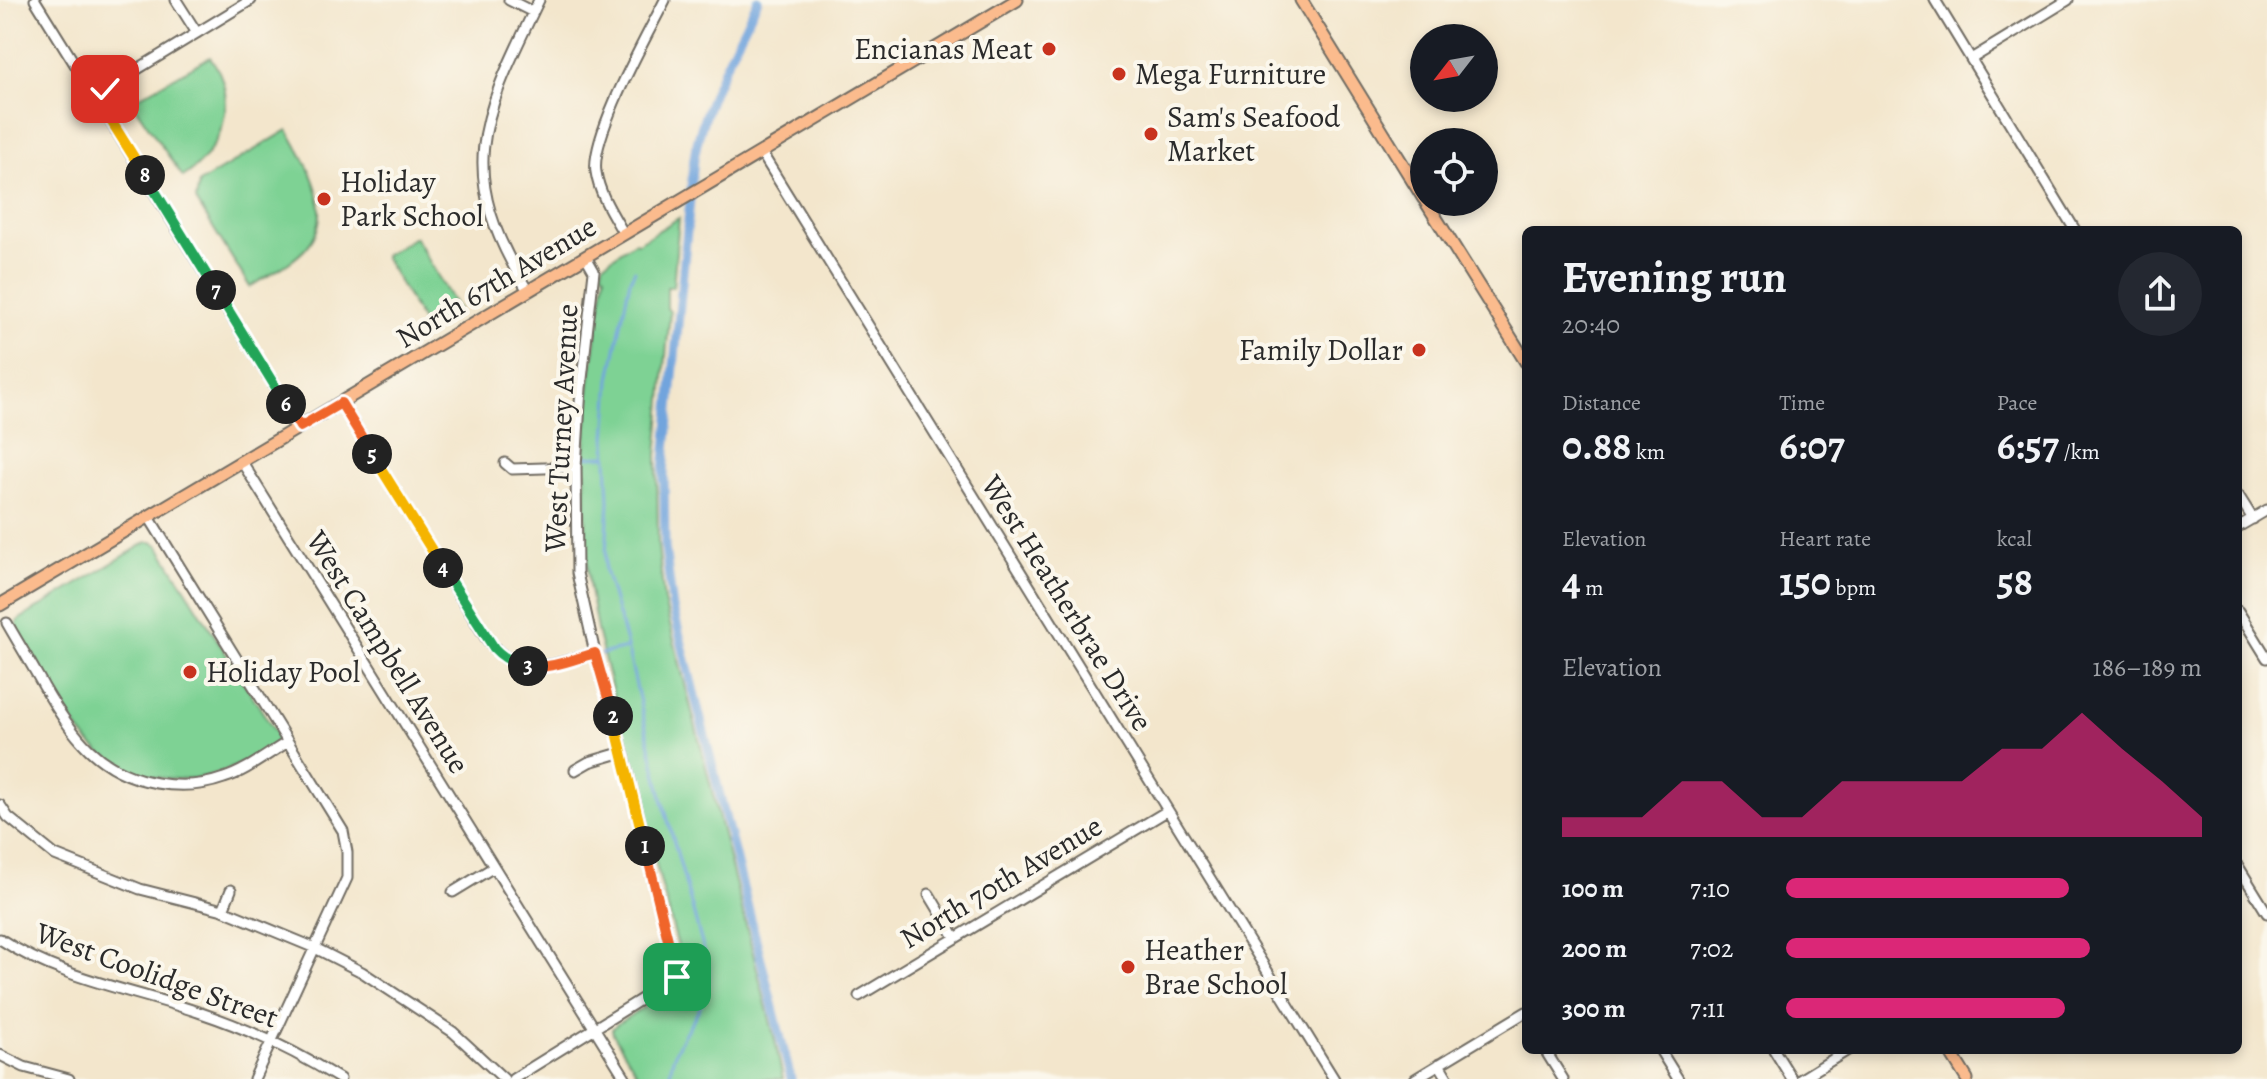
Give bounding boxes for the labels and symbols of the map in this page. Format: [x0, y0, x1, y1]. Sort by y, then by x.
north arrow [1410, 24, 1498, 112]
place label: Encianas Meat [854, 29, 1033, 69]
marker: Encianas Meat [1040, 40, 1058, 58]
place label: Mega Furniture [1135, 54, 1326, 94]
pin [71, 55, 139, 123]
marker: Mega Furniture [1110, 65, 1128, 83]
place label: Sam's Seafood Market [1167, 97, 1341, 171]
marker: Sam's Seafood Market [1142, 125, 1160, 143]
pin: 8 [125, 155, 165, 195]
place label: Holiday Park School [340, 162, 484, 236]
marker: Holiday Park School [315, 190, 333, 208]
street label: North 67th Avenue [388, 206, 604, 358]
pin: 7 [196, 270, 236, 310]
street label: West Turney Avenue [534, 303, 587, 554]
place label: Family Dollar [1239, 330, 1403, 370]
marker: Family Dollar [1410, 341, 1428, 359]
pin: 6 [266, 384, 306, 424]
pin: 5 [352, 434, 392, 474]
street label: West Heatherbrae Drive [971, 467, 1162, 738]
street label: West Campbell Avenue [297, 522, 479, 781]
pin: 4 [423, 548, 463, 588]
pin: 3 [508, 646, 548, 686]
place label: Holiday Pool [206, 652, 360, 692]
marker: Holiday Pool [181, 663, 199, 681]
pin: 2 [593, 696, 633, 736]
street label: North 70th Avenue [893, 806, 1109, 958]
pin: 1 [625, 826, 665, 866]
street label: West Coolidge Street [29, 912, 284, 1037]
place label: Heather Brae School [1144, 930, 1287, 1004]
pin [643, 943, 711, 1011]
marker: Heather Brae School [1119, 958, 1137, 976]

